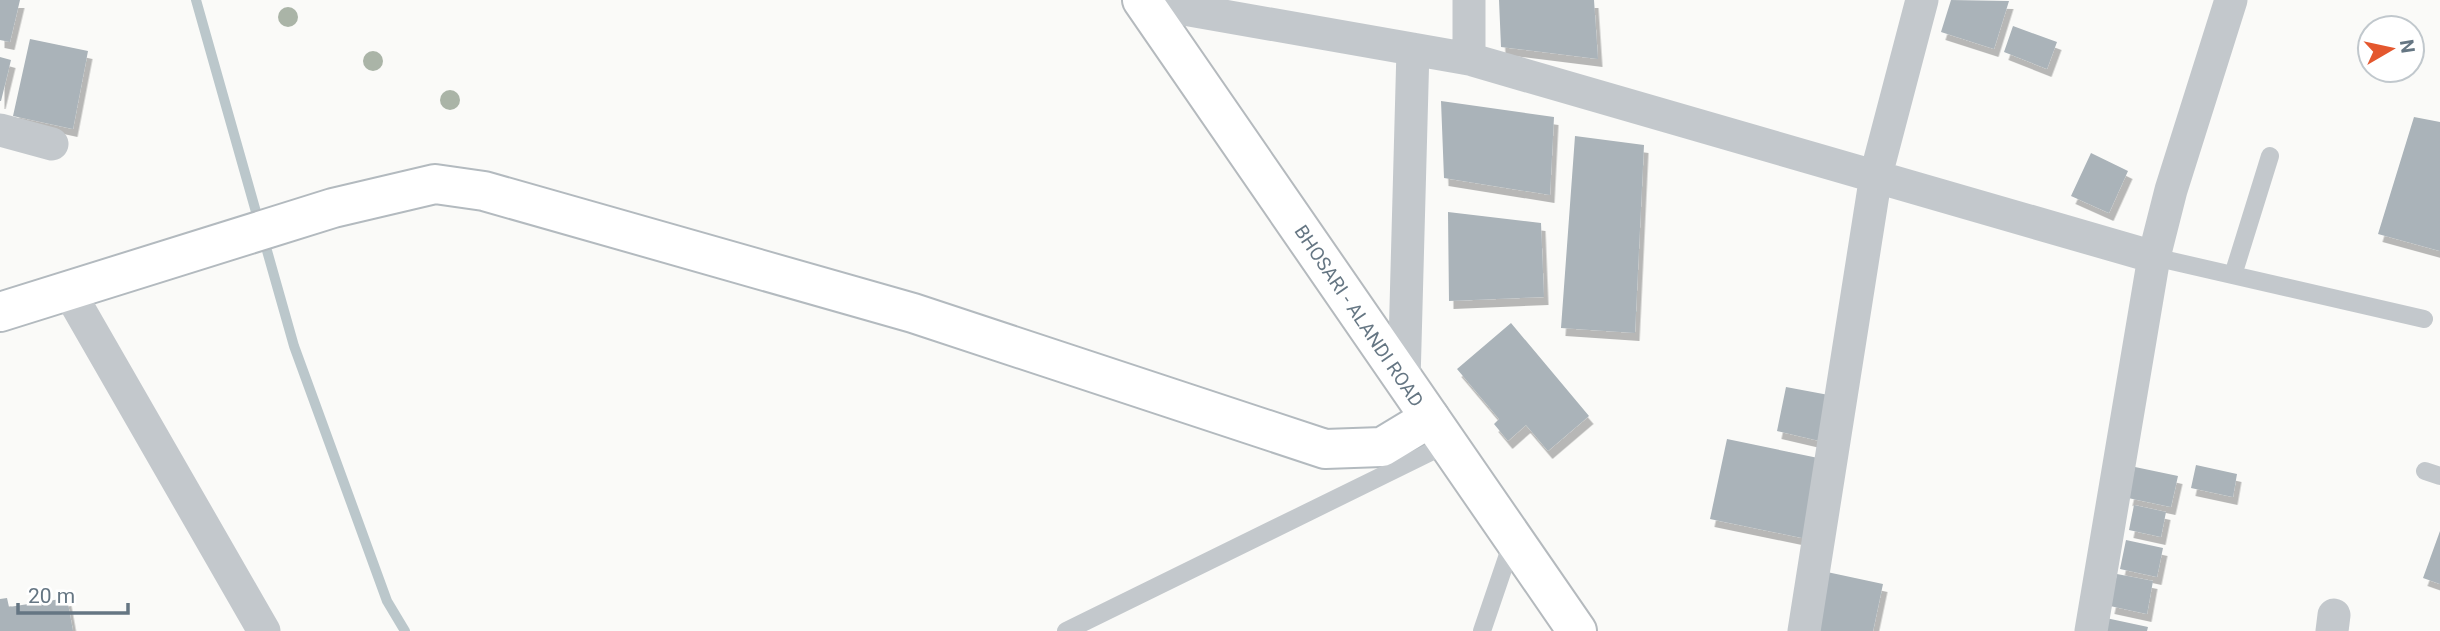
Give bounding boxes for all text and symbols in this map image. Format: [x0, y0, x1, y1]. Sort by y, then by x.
north arrow [2356, 14, 2426, 84]
text: N [2395, 38, 2420, 55]
street label: BHOSARI - ALANDI ROAD [1290, 221, 1428, 411]
scale bar [18, 572, 128, 616]
text: 20 m [28, 584, 75, 608]

